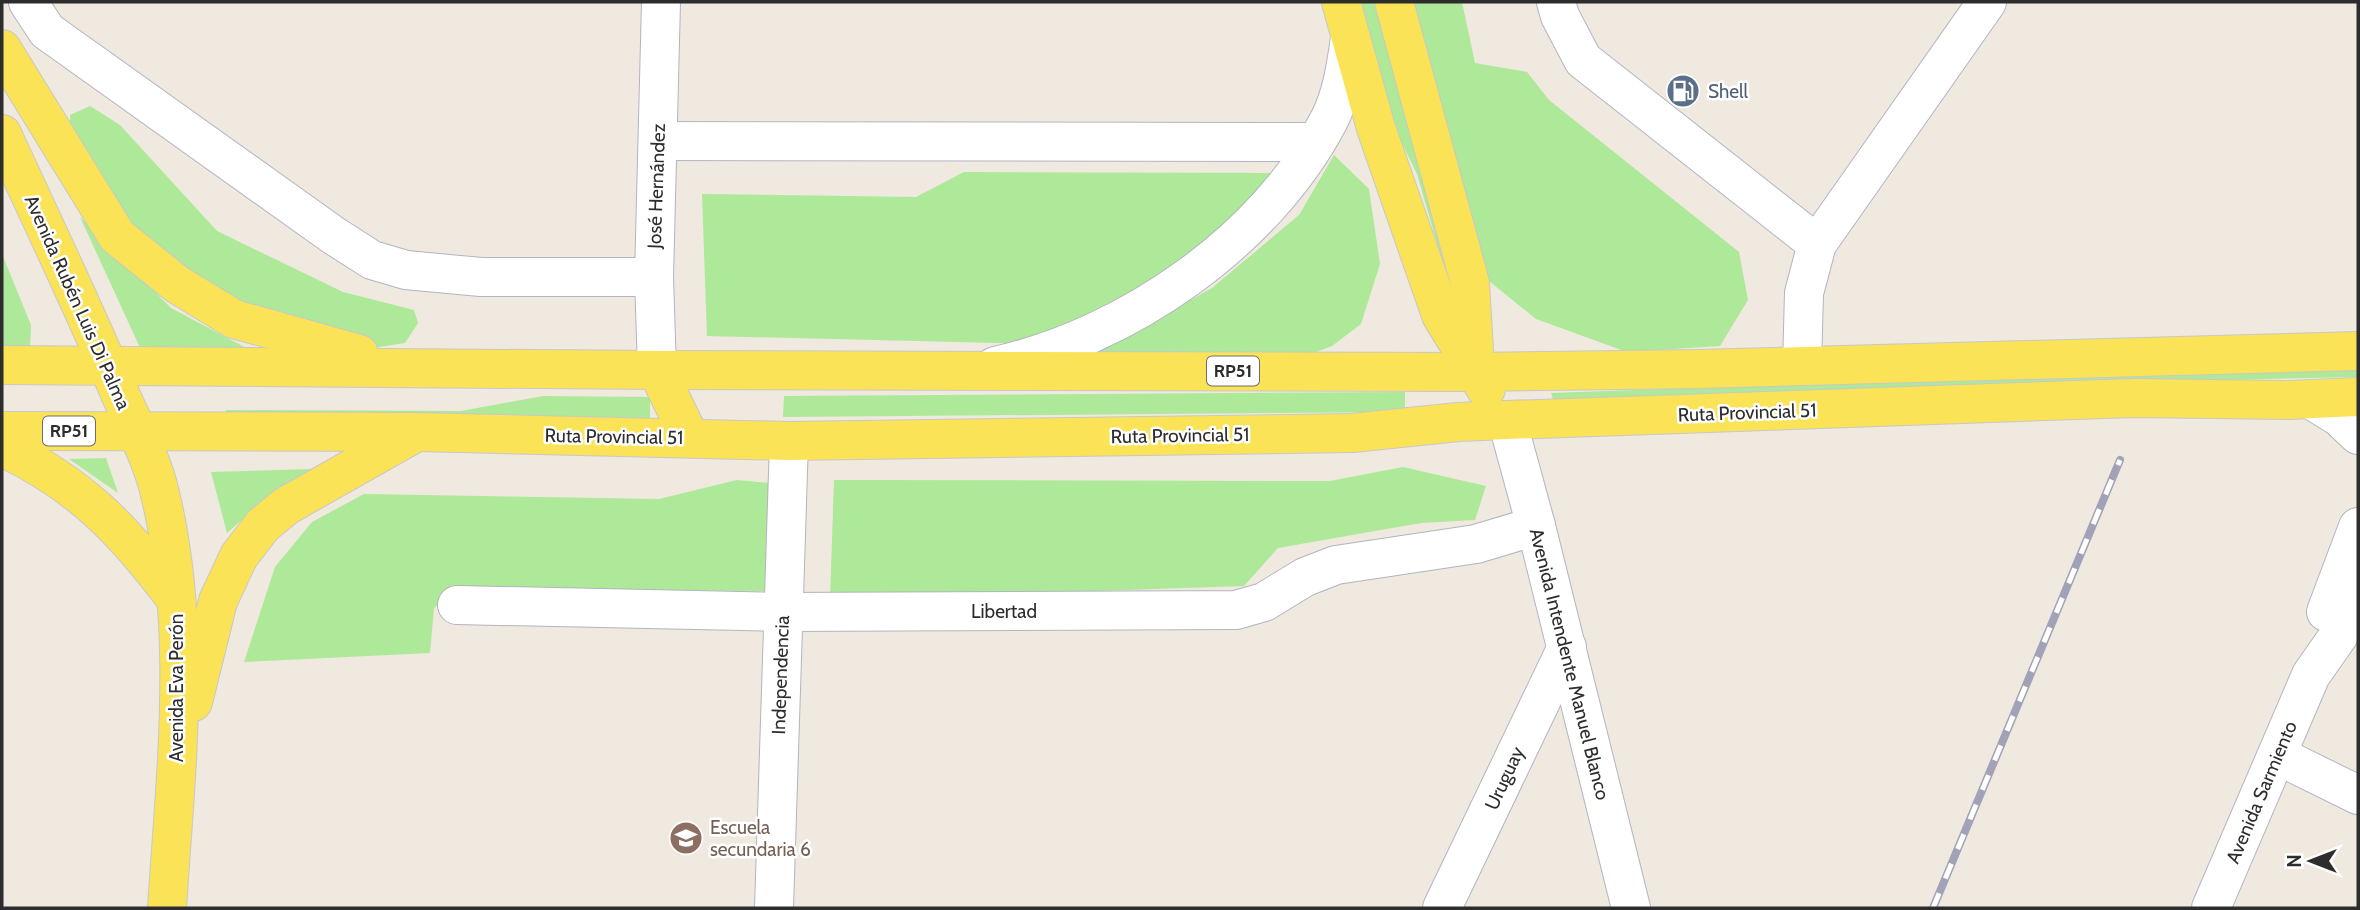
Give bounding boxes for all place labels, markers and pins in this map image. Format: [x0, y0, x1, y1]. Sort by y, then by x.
fuel station icon: Shell [1664, 72, 1702, 110]
place label: Shell [1708, 80, 1748, 103]
place label: Escuela secundaria 6 [710, 816, 811, 861]
school or university icon: Escuela secundaria 6 [667, 819, 705, 857]

